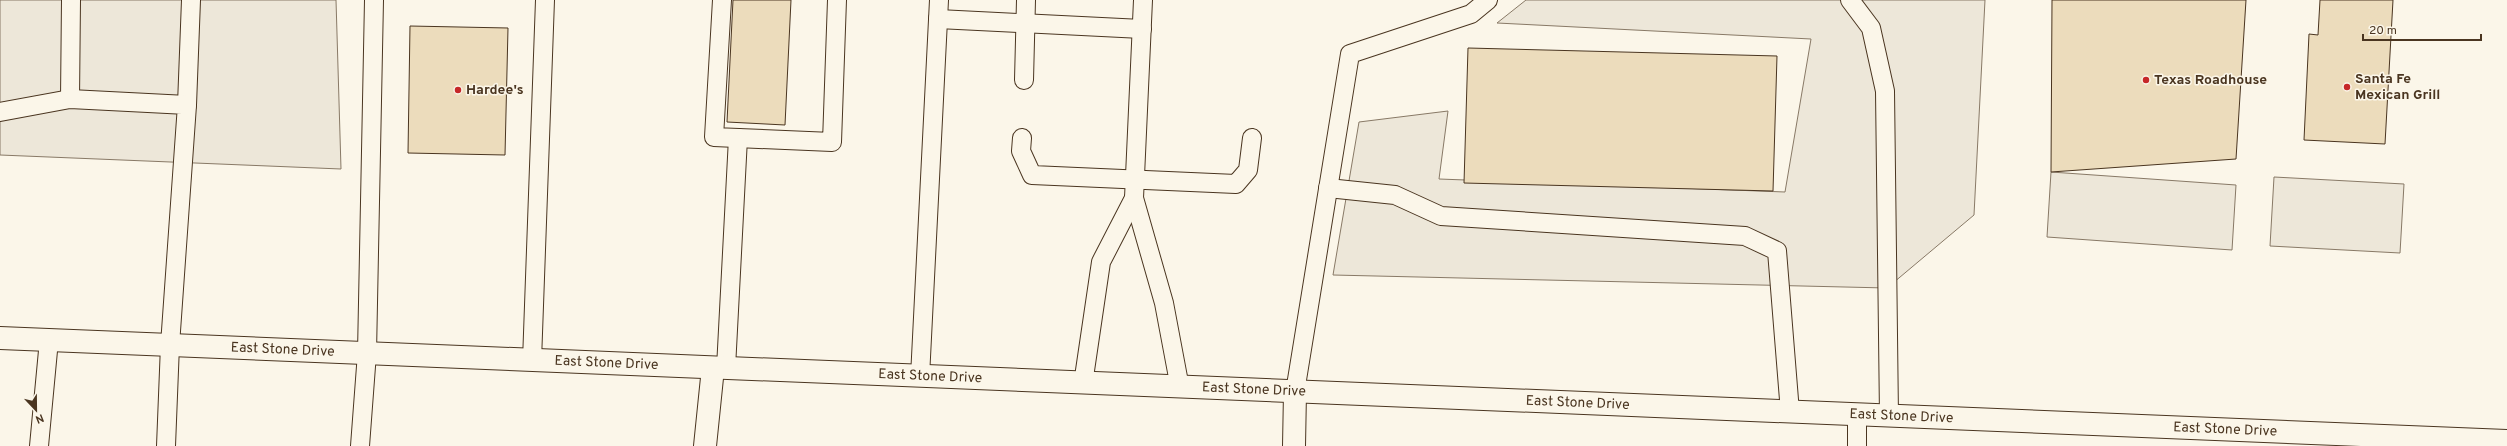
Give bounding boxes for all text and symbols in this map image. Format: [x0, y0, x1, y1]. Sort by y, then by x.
scale bar [2363, 16, 2481, 42]
text: 20 m [2369, 23, 2397, 39]
place label: Santa Fe Mexican Grill [2355, 71, 2440, 104]
place label: Texas Roadhouse [2154, 72, 2267, 89]
marker: Texas Roadhouse [2141, 75, 2151, 85]
place label: Hardee's [466, 82, 524, 99]
marker: Santa Fe Mexican Grill [2342, 82, 2352, 92]
marker: Hardee's [453, 85, 463, 95]
street label: East Stone Drive [230, 339, 335, 360]
street label: East Stone Drive [554, 352, 659, 374]
street label: East Stone Drive [878, 366, 983, 387]
street label: East Stone Drive [1202, 379, 1306, 400]
north arrow [16, 390, 56, 430]
street label: East Stone Drive [1525, 392, 1630, 413]
street label: East Stone Drive [1849, 405, 1954, 427]
text: N [33, 410, 46, 426]
street label: East Stone Drive [2173, 419, 2277, 440]

